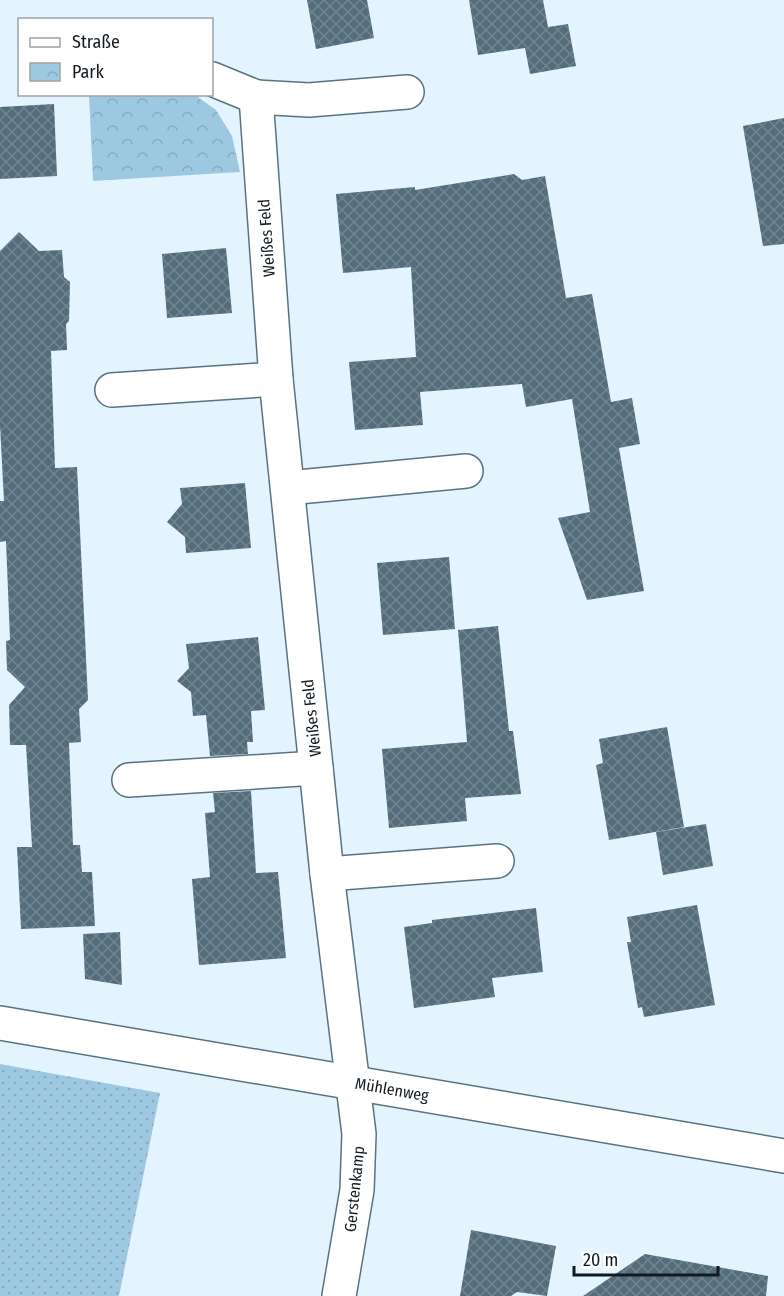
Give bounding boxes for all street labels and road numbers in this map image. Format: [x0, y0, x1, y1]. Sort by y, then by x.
street label: Weißes Feld [254, 198, 279, 277]
street label: Weißes Feld [298, 678, 325, 758]
street label: Mühlenweg [354, 1074, 431, 1105]
street label: Gerstenkamp [341, 1145, 368, 1233]

